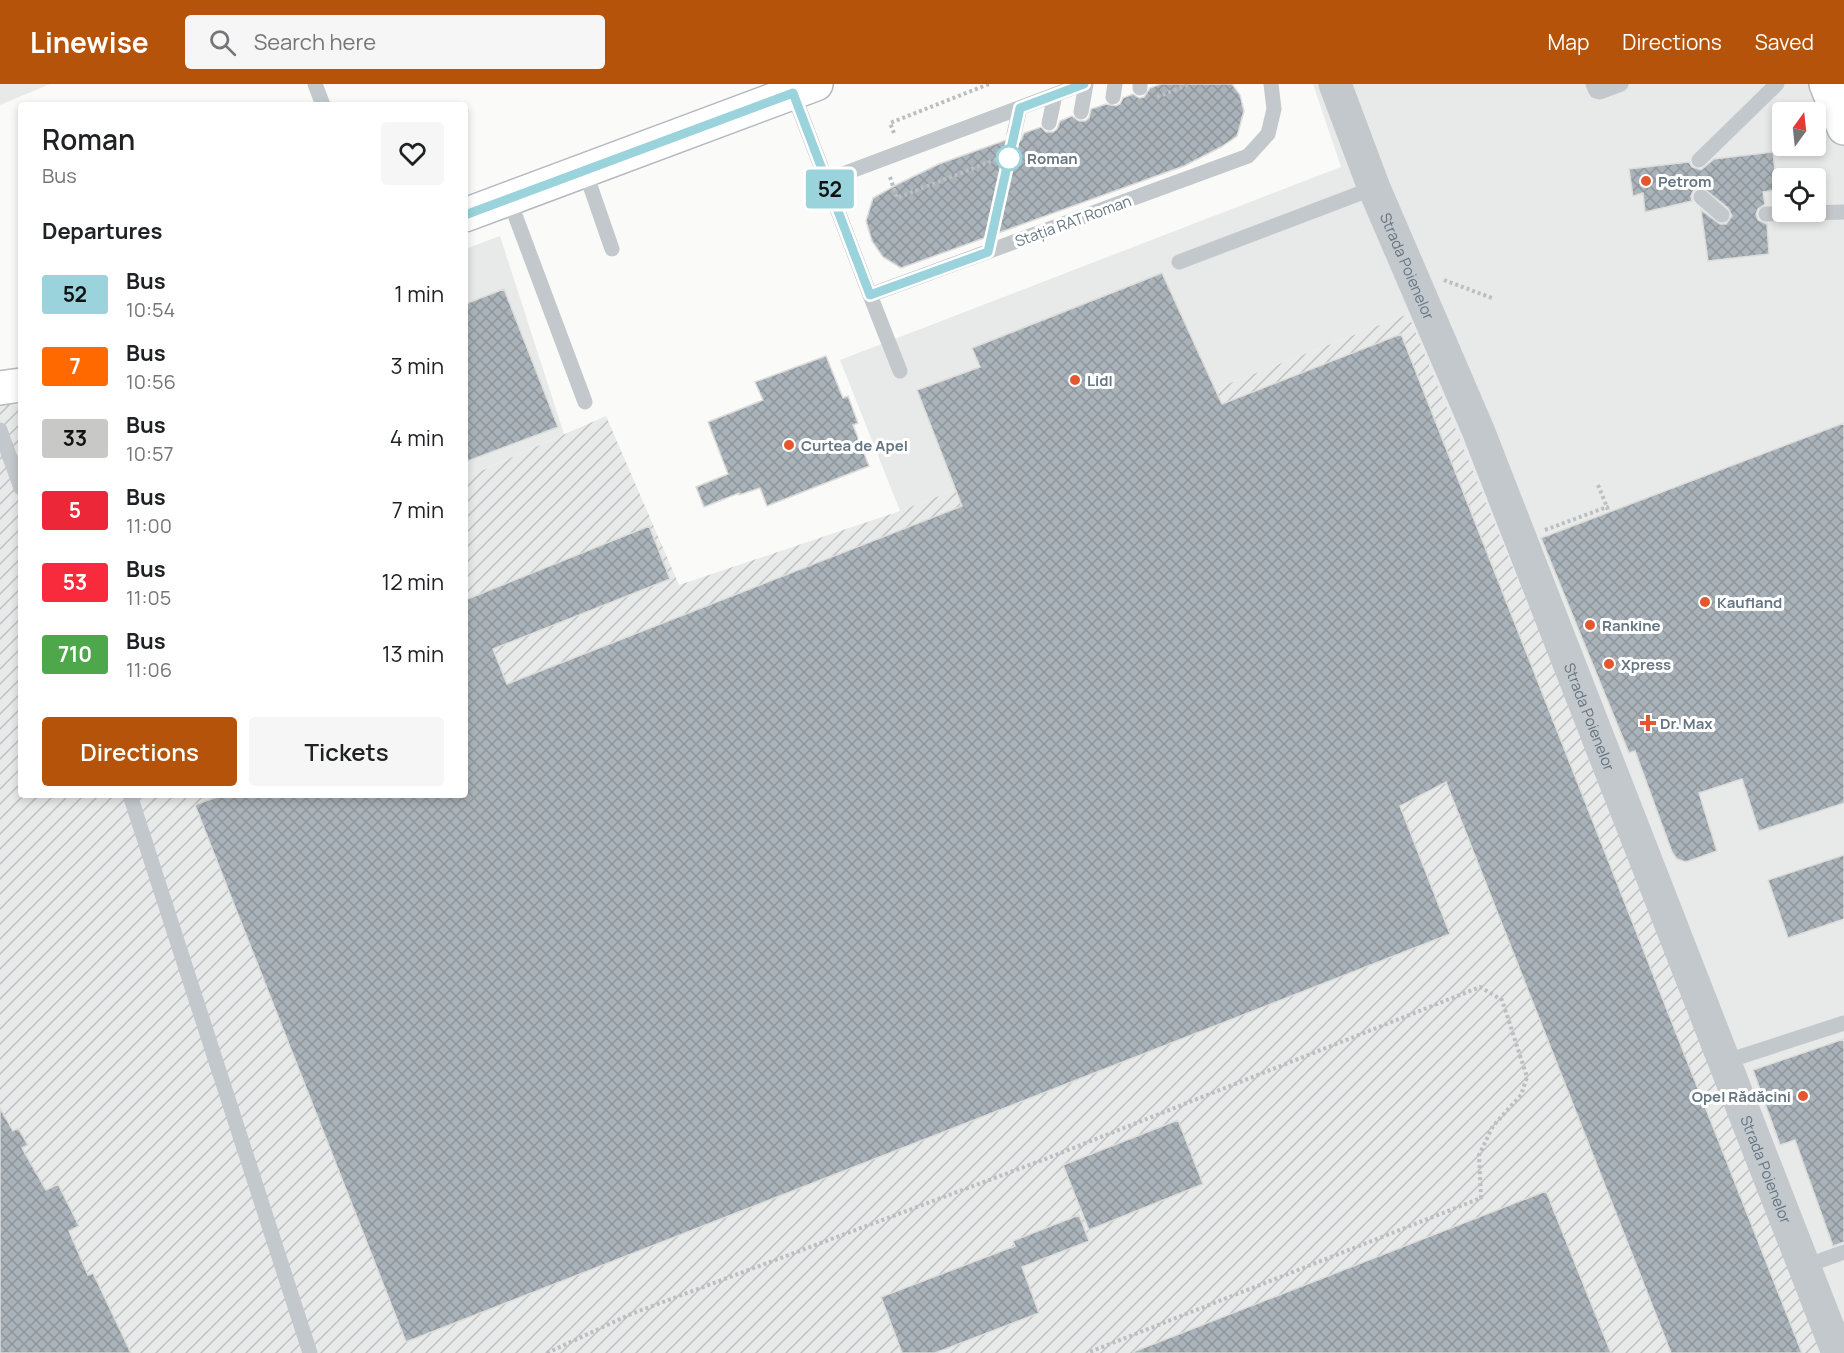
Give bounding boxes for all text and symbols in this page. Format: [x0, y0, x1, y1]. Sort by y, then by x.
search box [185, 15, 605, 69]
text: Linewise [30, 23, 149, 61]
icon: search [206, 26, 239, 59]
text: Search here [254, 27, 376, 57]
text: Map [1548, 28, 1589, 56]
text: Directions [1622, 28, 1722, 56]
text: Saved [1755, 28, 1814, 56]
north arrow [1772, 102, 1826, 156]
map controls [1772, 102, 1826, 222]
text: Roman [42, 120, 135, 158]
button: heart [381, 122, 444, 185]
marker: Roman [996, 145, 1022, 171]
place label: Roman [1027, 148, 1078, 169]
text: Bus [42, 162, 77, 189]
button: locate [1772, 168, 1826, 222]
line badge: 52 [803, 170, 857, 208]
place label: Petrom [1658, 171, 1712, 192]
marker: Petrom [1639, 174, 1653, 188]
text: 52 [818, 175, 842, 203]
street label: Stația RAT Roman [1012, 190, 1134, 252]
street label: Strada Poienelor [1375, 209, 1440, 323]
text: Departures [42, 216, 162, 246]
text: Bus [126, 266, 166, 296]
text: 1 min [394, 279, 444, 309]
text: 52 [63, 280, 87, 308]
text: 10:54 [126, 296, 175, 323]
text: Bus [126, 338, 166, 368]
text: 3 min [391, 351, 444, 381]
text: 7 [69, 352, 81, 380]
text: 10:56 [126, 368, 176, 395]
place label: Lidl [1087, 370, 1113, 391]
marker: Lidl [1068, 373, 1082, 387]
text: Bus [126, 410, 166, 440]
text: 4 min [390, 423, 444, 453]
text: 33 [63, 424, 87, 452]
place label: Curtea de Apel [801, 435, 908, 456]
marker: Curtea de Apel [782, 438, 796, 452]
text: 10:57 [126, 440, 174, 467]
text: Bus [126, 482, 166, 512]
text: 7 min [392, 495, 444, 525]
text: 5 [69, 496, 81, 524]
text: 11:00 [126, 512, 172, 539]
text: Bus [126, 554, 166, 584]
text: 12 min [382, 567, 444, 597]
text: 53 [63, 568, 87, 596]
text: 11:05 [126, 584, 171, 611]
place label: Kaufland [1717, 592, 1782, 613]
marker: Kaufland [1698, 595, 1712, 609]
place label: Rankine [1602, 615, 1661, 636]
marker: Rankine [1583, 618, 1597, 632]
text: Bus [126, 626, 166, 656]
text: 13 min [382, 639, 444, 669]
text: 710 [58, 640, 92, 668]
place label: Xpress [1621, 654, 1671, 675]
text: 11:06 [126, 656, 172, 683]
marker: Xpress [1602, 657, 1616, 671]
street label: Strada Poienelor [1559, 659, 1621, 774]
place label: Dr. Max [1660, 713, 1713, 734]
marker: Dr. Max [1641, 716, 1655, 730]
button: Directions [42, 717, 237, 786]
button: Tickets [249, 717, 444, 786]
place label: Opel Rădăcini [1692, 1086, 1791, 1107]
marker: Opel Rădăcini [1796, 1089, 1810, 1103]
street label: Strada Poienelor [1736, 1112, 1797, 1227]

